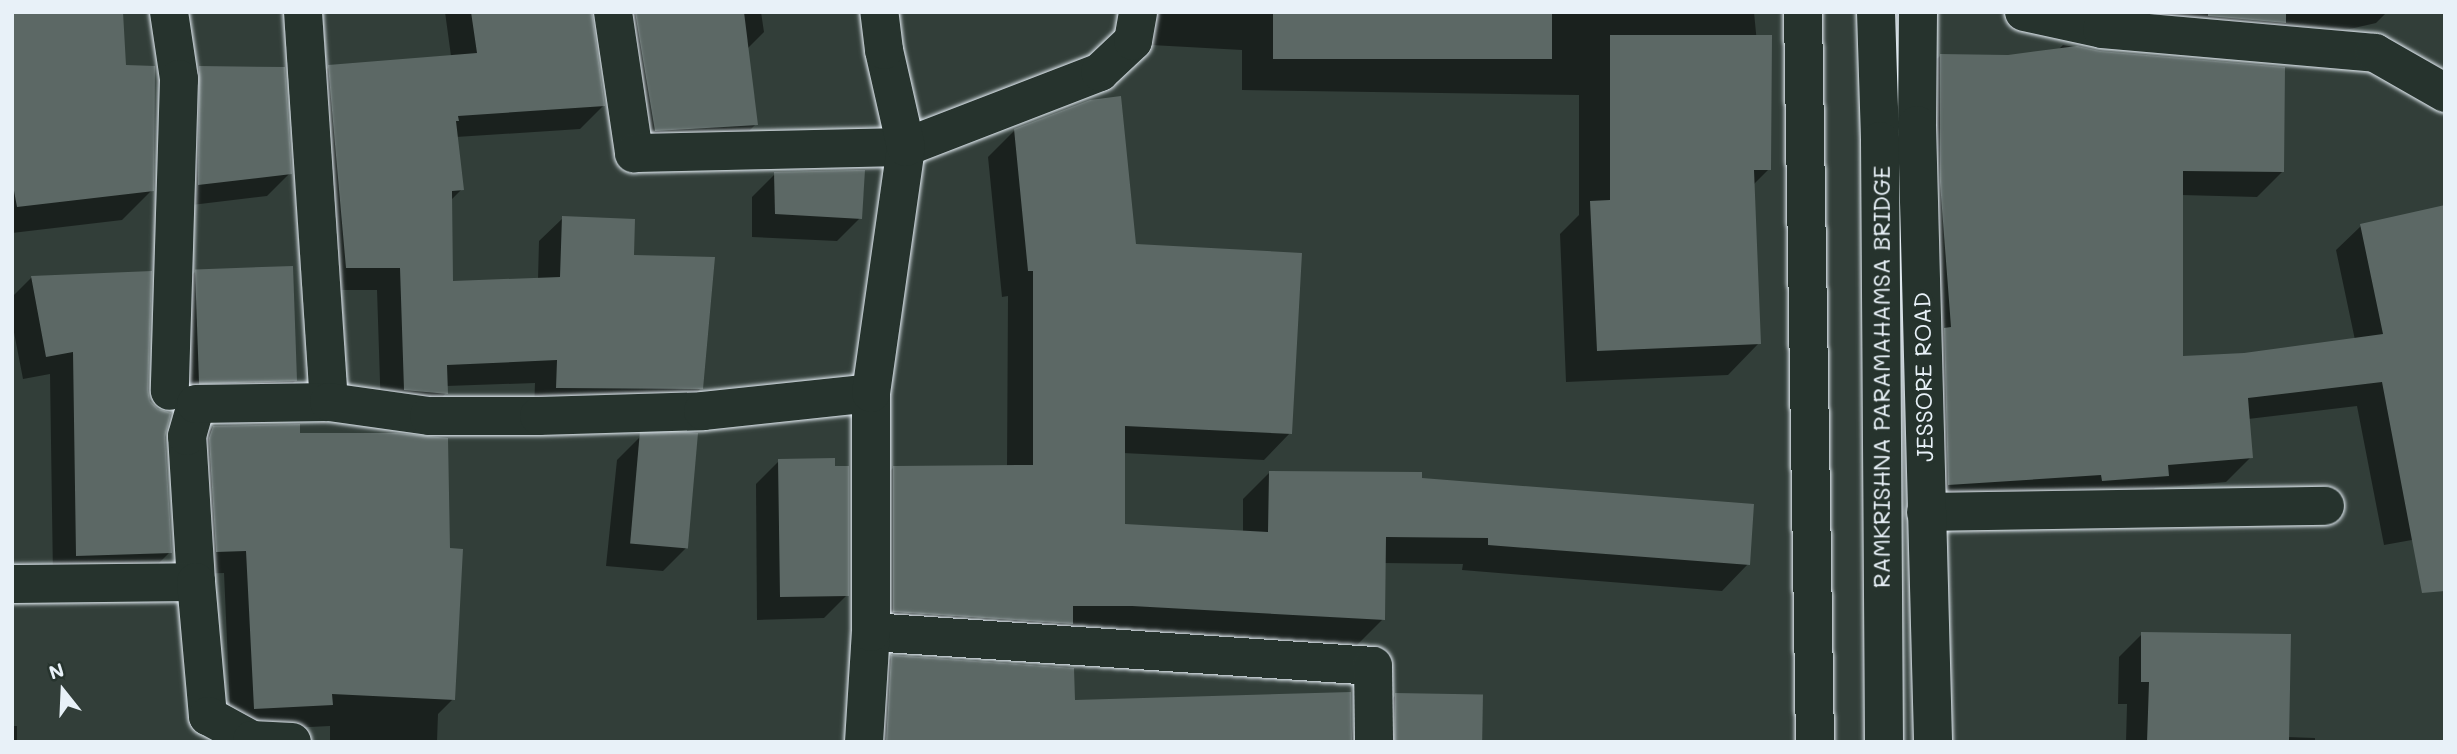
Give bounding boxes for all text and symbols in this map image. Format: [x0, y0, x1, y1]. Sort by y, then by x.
street label: RAMKRISHNA PARAMAHAMSA BRIDGE [1867, 166, 1895, 588]
street label: JESSORE ROAD [1908, 292, 1938, 462]
north arrow [28, 656, 98, 726]
text: N [46, 656, 67, 685]

